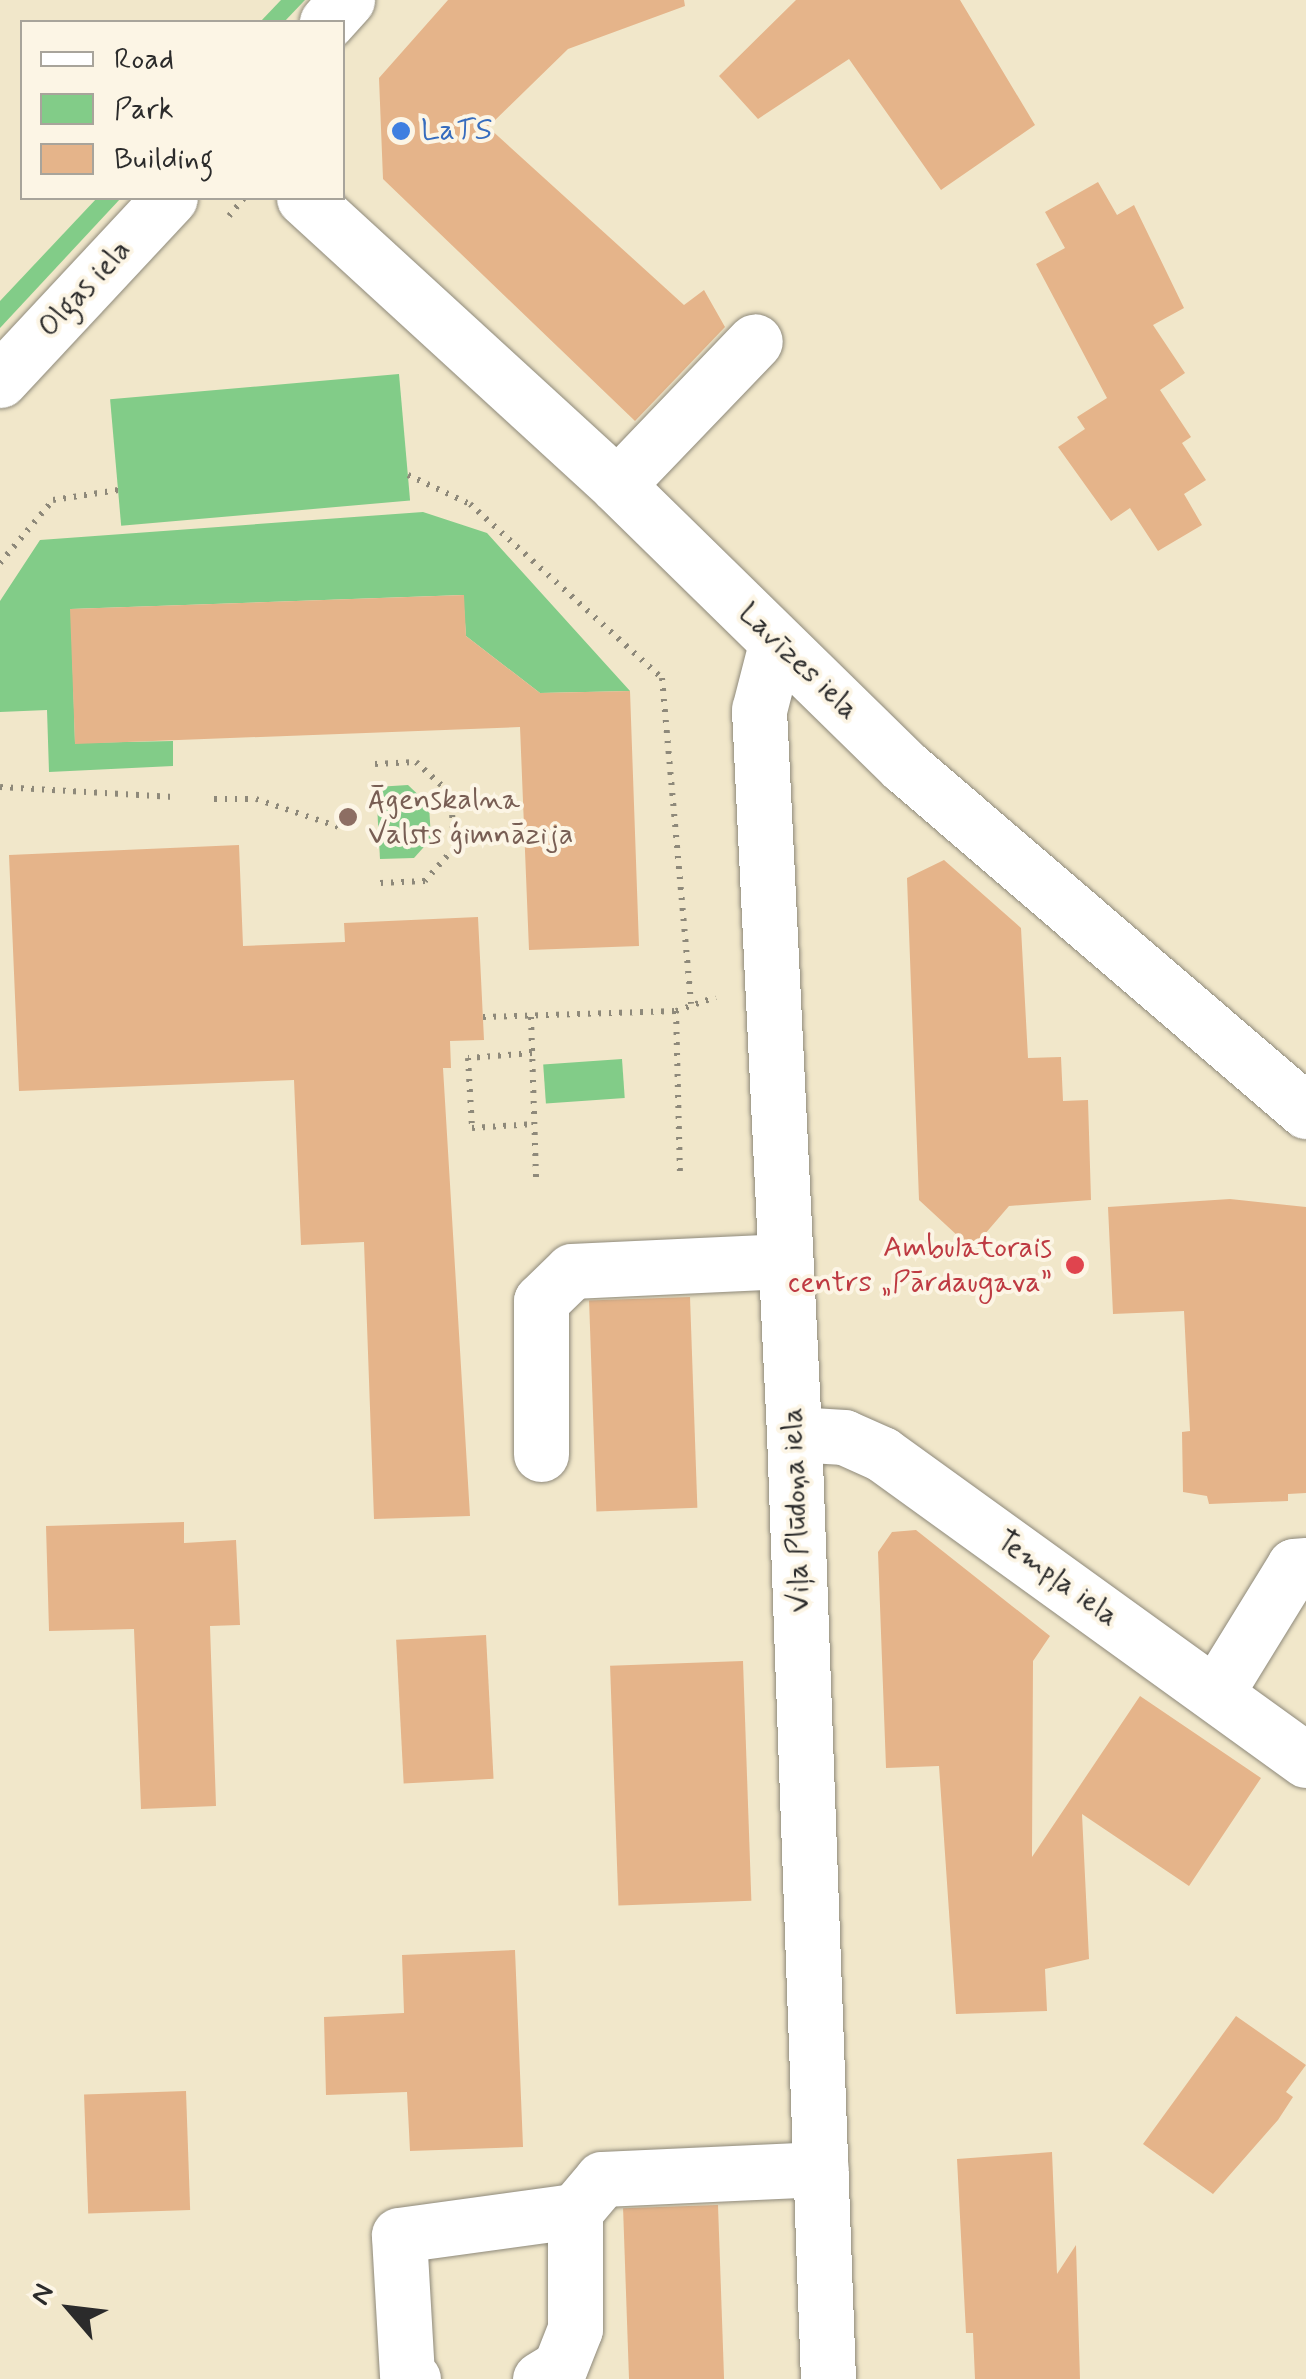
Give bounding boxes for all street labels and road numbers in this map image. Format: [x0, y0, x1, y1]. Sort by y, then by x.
street label: Olgas iela [30, 232, 140, 346]
street label: Lavīzes iela [730, 595, 866, 729]
street label: Viļa Plūdoņa iela [775, 1406, 819, 1614]
street label: Tempļa iela [988, 1522, 1126, 1636]

